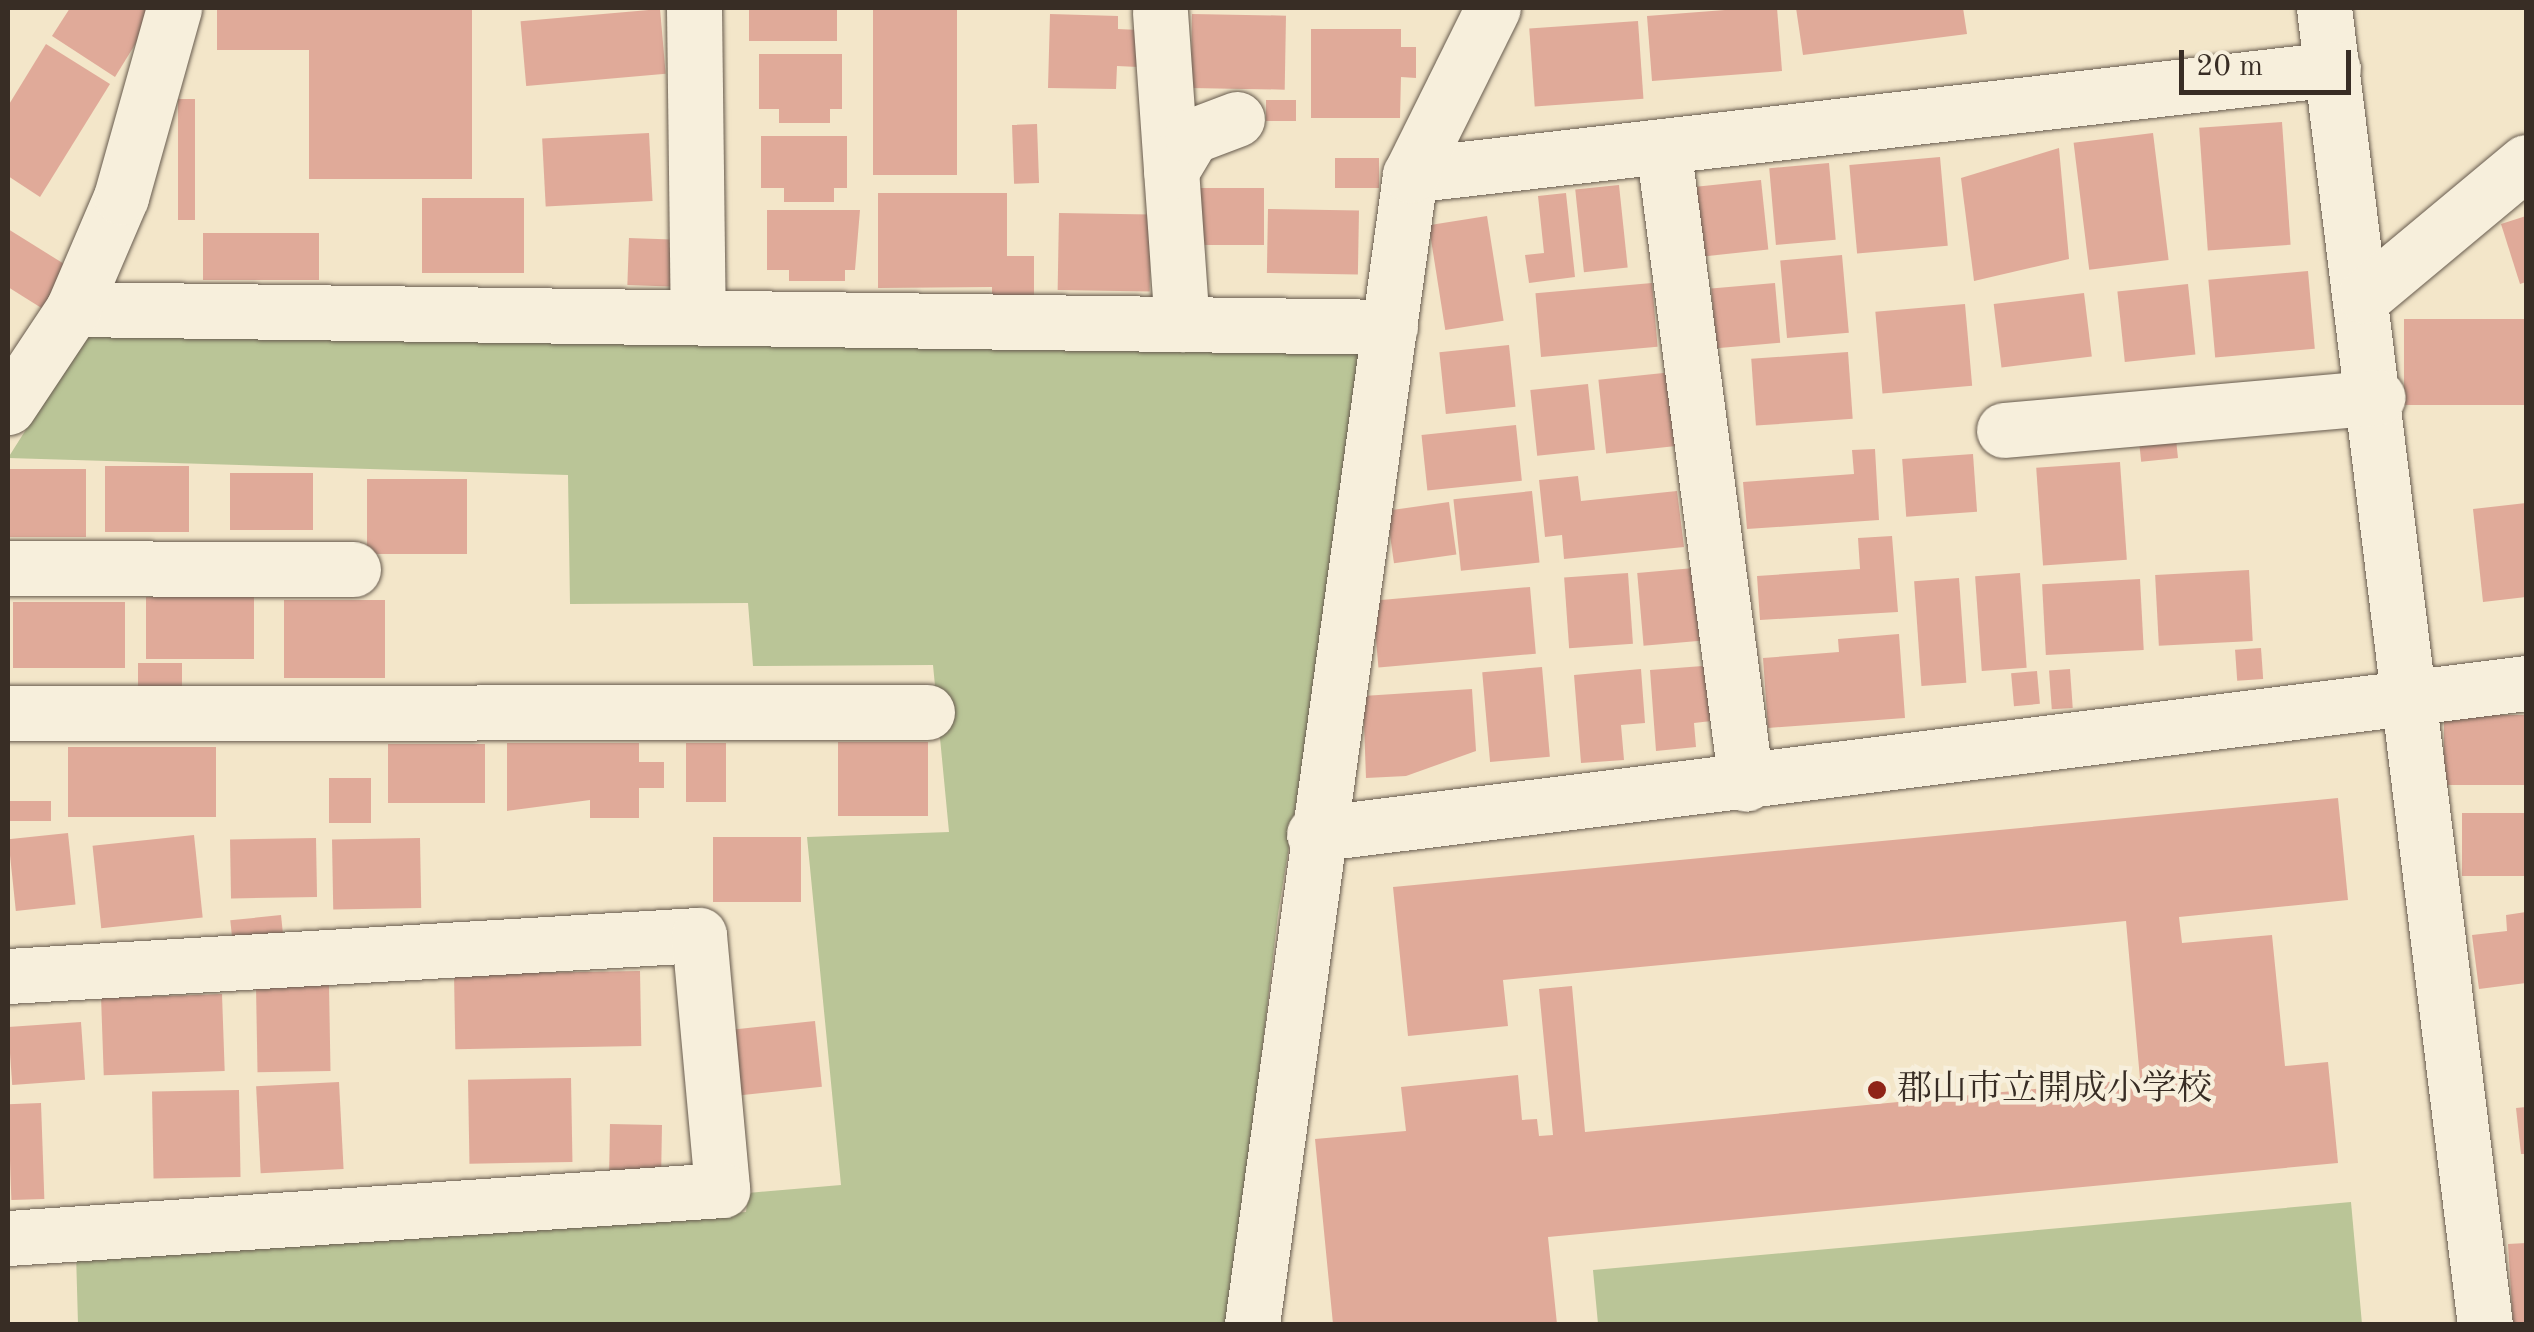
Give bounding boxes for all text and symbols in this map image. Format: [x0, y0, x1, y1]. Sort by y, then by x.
scale bar [2184, 30, 2356, 92]
text: 20 m [2196, 52, 2263, 82]
place label: 郡山市立開成小学校 [1897, 1069, 2212, 1111]
marker: 郡山市立開成小学校 [1866, 1079, 1888, 1101]

